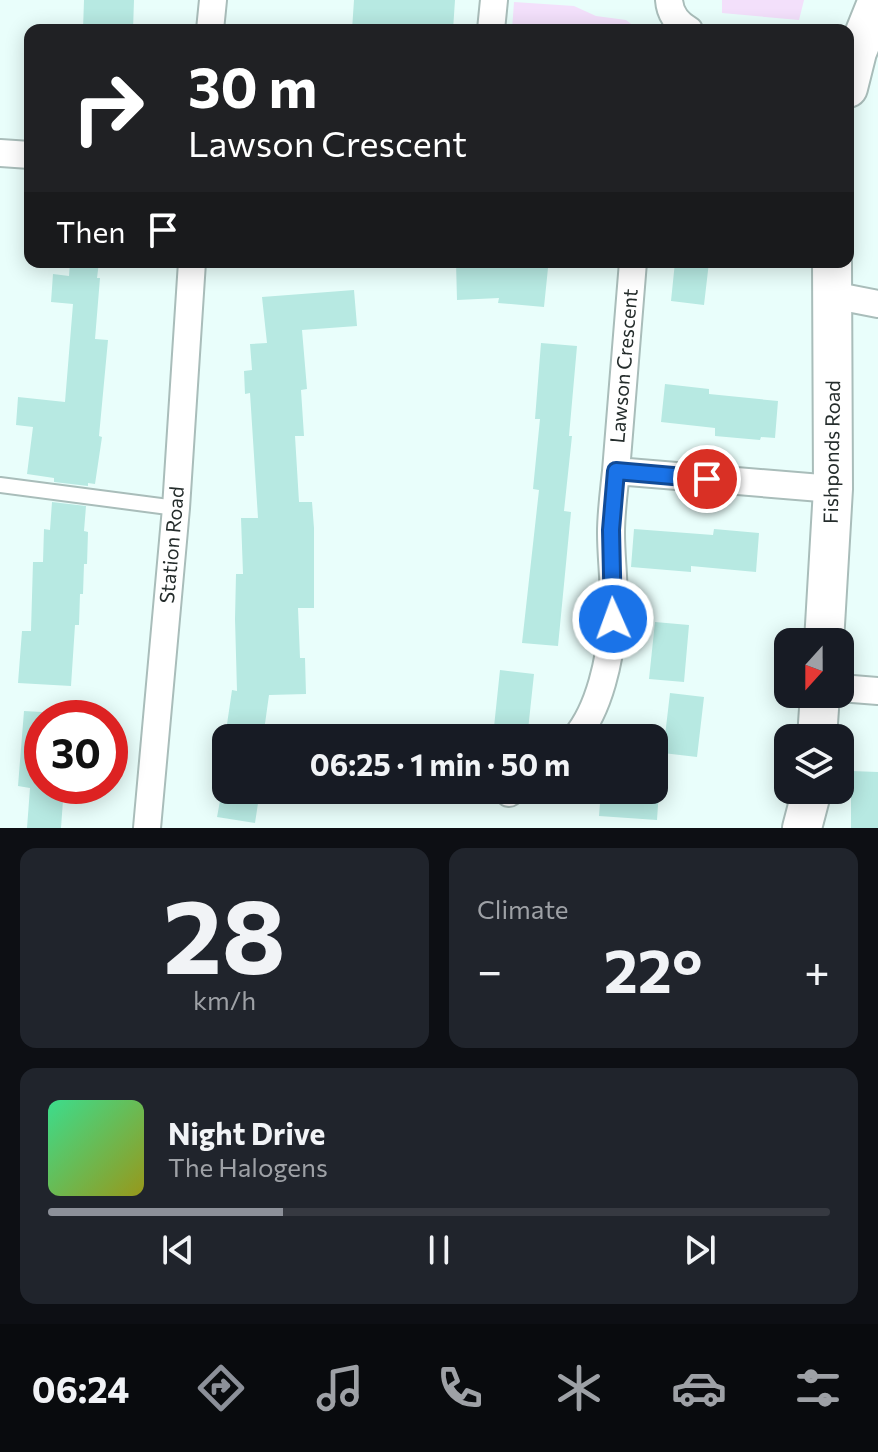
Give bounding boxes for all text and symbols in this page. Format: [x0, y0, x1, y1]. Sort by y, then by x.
text: 30 m [188, 51, 317, 120]
icon: right [56, 56, 160, 160]
text: Lawson Crescent [188, 120, 467, 164]
icon: arrive [141, 208, 185, 252]
text: Then [56, 212, 125, 249]
street label: Lawson Crescent [604, 288, 642, 444]
street label: Fishponds Road [818, 380, 844, 524]
pin [673, 445, 741, 513]
icon: arrive [685, 457, 729, 501]
street label: Station Road [154, 485, 188, 604]
position arrow [571, 577, 655, 661]
north arrow [774, 628, 854, 708]
map controls [774, 628, 854, 804]
speed limit sign: 30 [24, 700, 128, 804]
button: layers [774, 724, 854, 804]
text: 06:25 · 1 min · 50 m [310, 745, 570, 782]
text: 28 [163, 868, 286, 995]
text: Climate [477, 893, 569, 924]
text: 22° [604, 932, 702, 1005]
text: − [477, 942, 502, 996]
text: + [804, 942, 830, 996]
text: km/h [193, 984, 256, 1015]
text: Night Drive [168, 1114, 325, 1151]
text: The Halogens [168, 1151, 328, 1182]
icon: previous [156, 1228, 200, 1272]
icon: pause [417, 1228, 461, 1272]
icon: next [678, 1228, 722, 1272]
icon: directions [193, 1360, 249, 1416]
icon: music [312, 1360, 368, 1416]
icon: phone [432, 1360, 488, 1416]
icon: climate [551, 1360, 607, 1416]
icon: car [671, 1360, 727, 1416]
icon: filters [790, 1360, 846, 1416]
text: 06:24 [32, 1366, 129, 1410]

